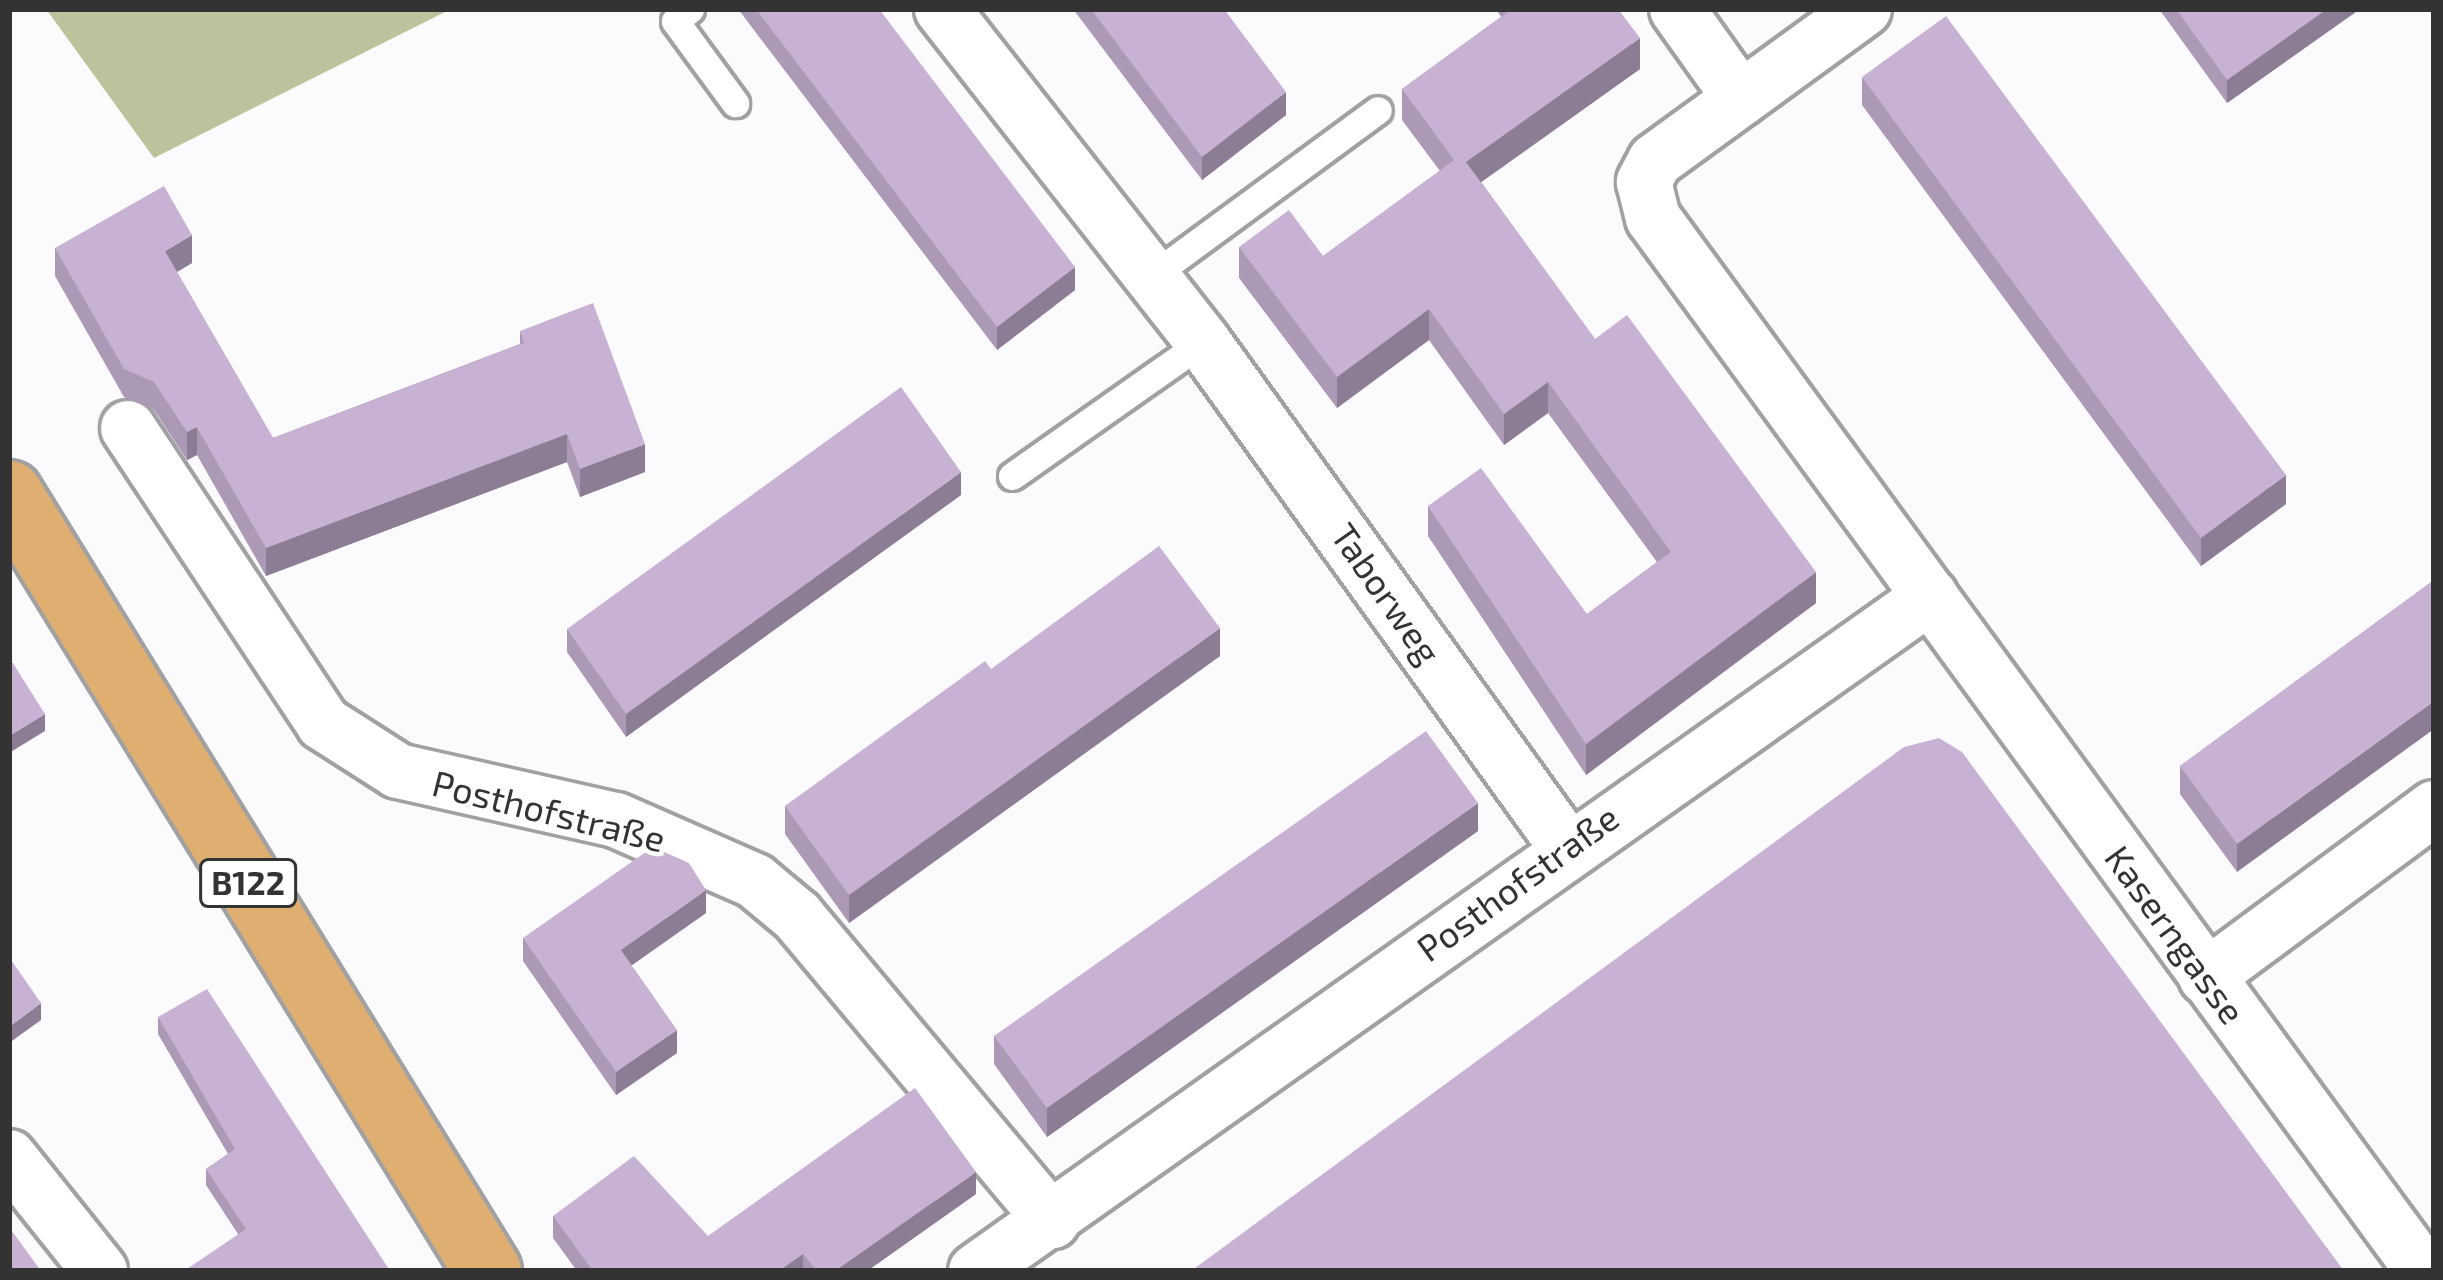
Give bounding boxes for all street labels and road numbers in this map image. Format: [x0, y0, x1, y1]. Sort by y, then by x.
street label: Taborweg [1323, 514, 1451, 672]
street label: Posthofstraße [428, 760, 670, 860]
street label: Posthofstraße [1408, 794, 1626, 970]
street label: Kaserngasse [2097, 837, 2255, 1031]
road number: B122 [197, 856, 299, 910]

